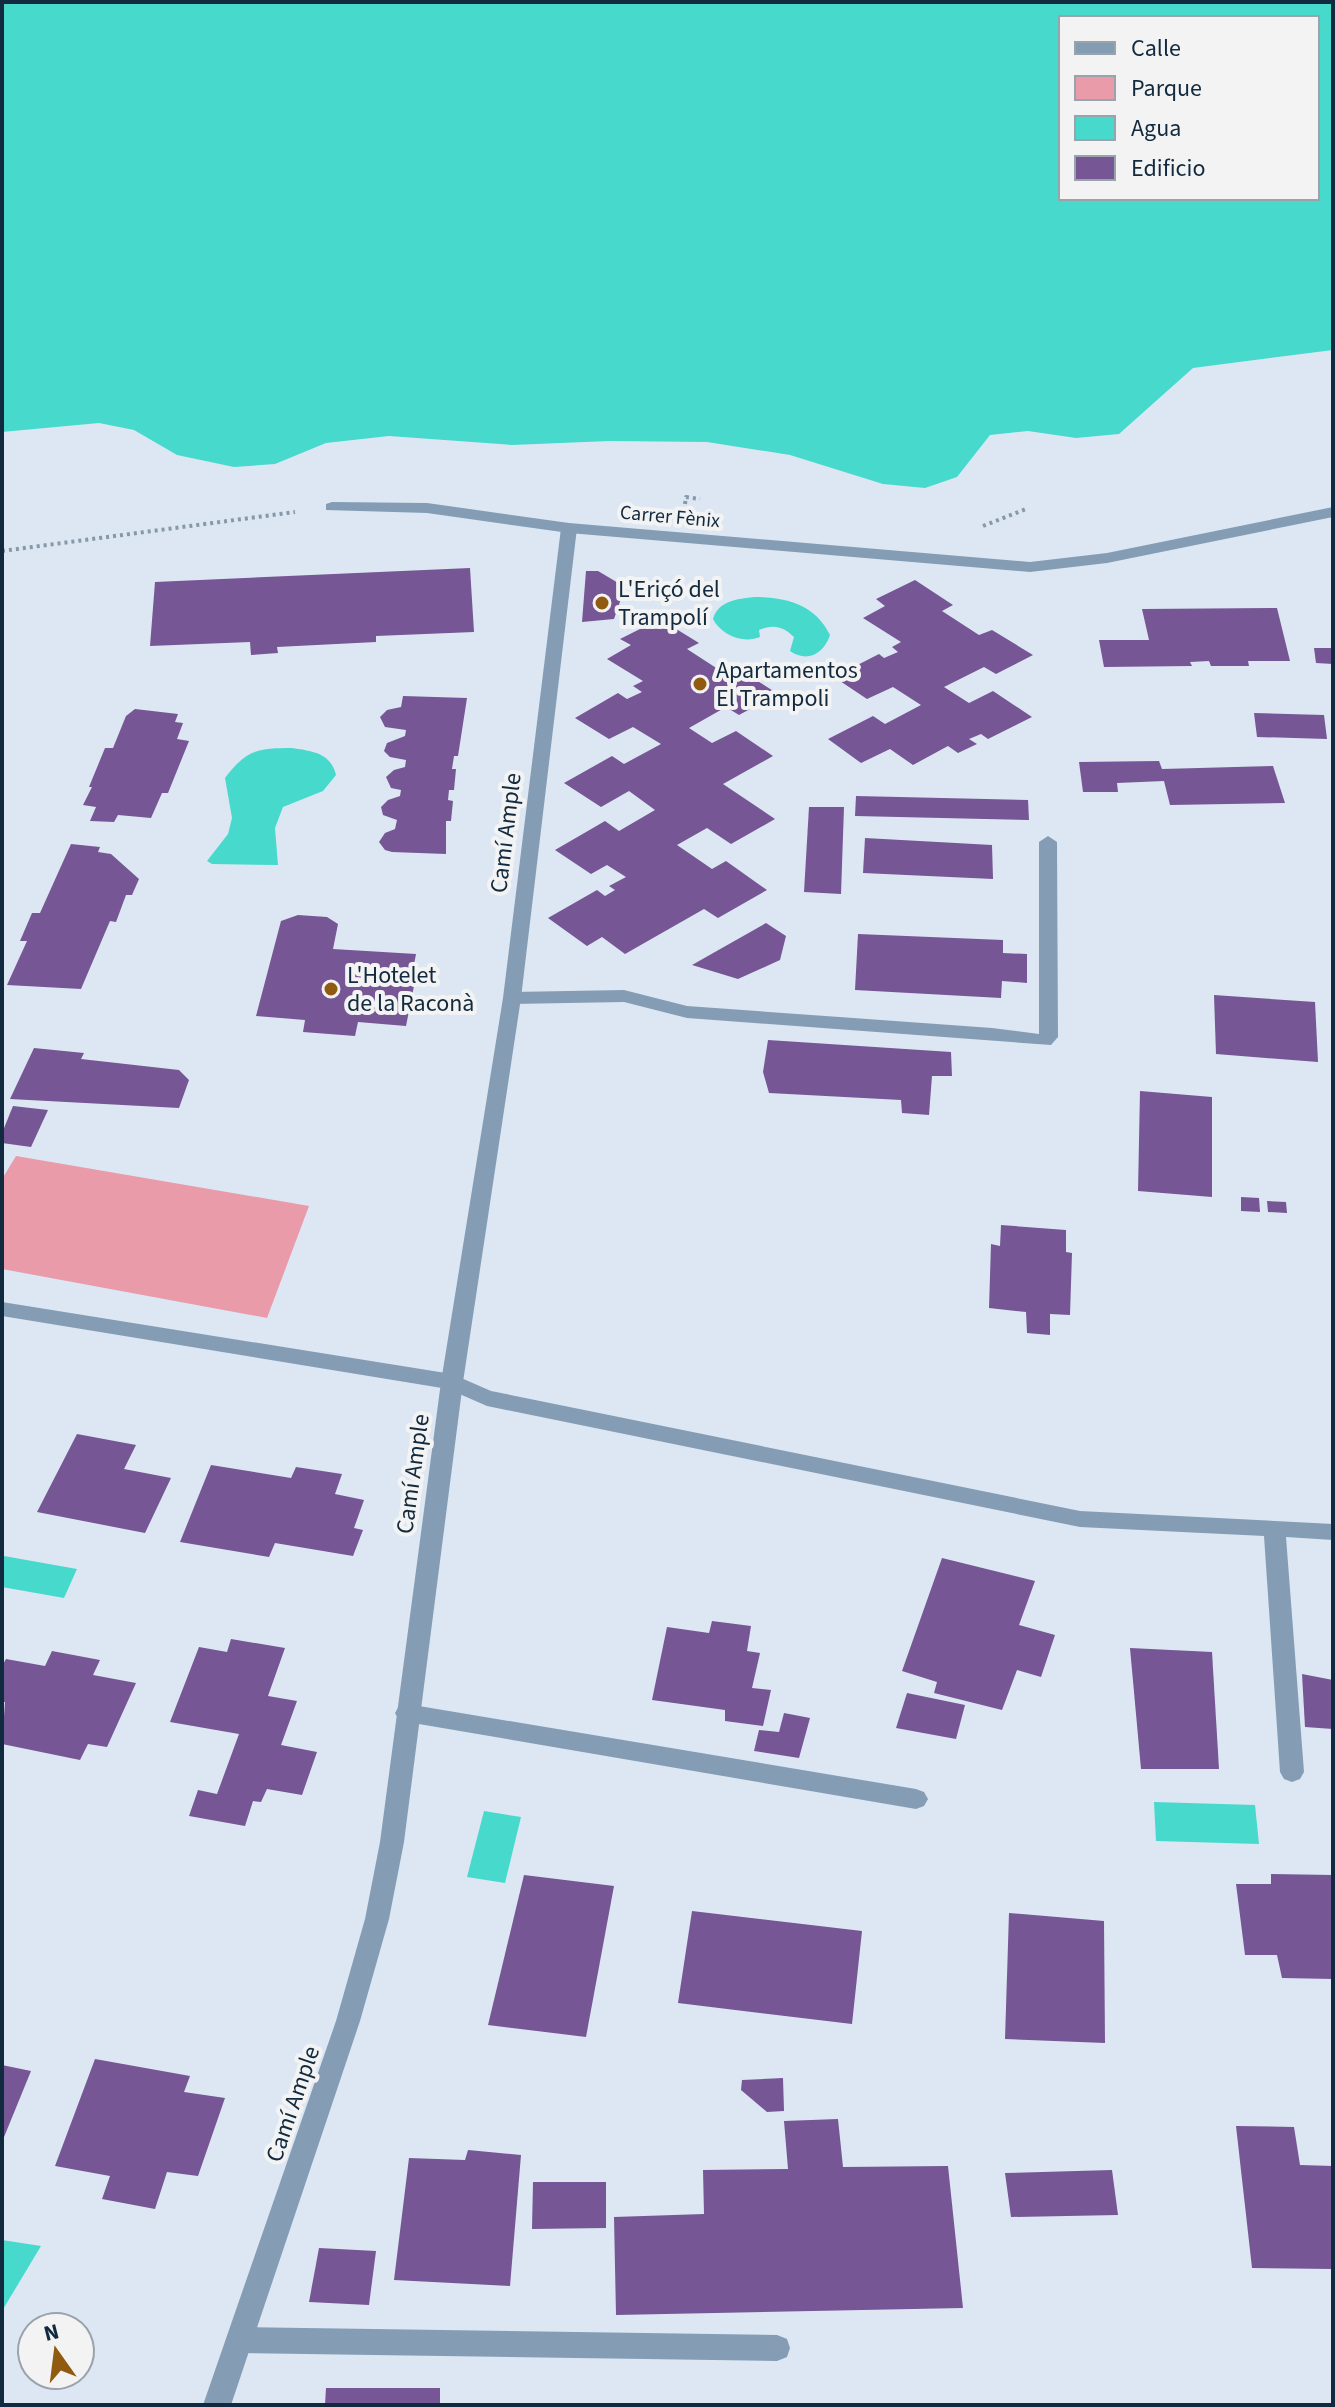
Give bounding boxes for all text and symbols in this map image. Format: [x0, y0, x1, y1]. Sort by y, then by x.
legend [1059, 16, 1319, 200]
text: Calle [1131, 31, 1181, 66]
text: Parque [1131, 71, 1202, 106]
text: Agua [1131, 111, 1181, 146]
text: Edificio [1131, 151, 1205, 186]
street label: Carrer Fènix [619, 499, 721, 535]
place label: L'Eriçó del Trampolí [618, 572, 720, 635]
marker: L'Eriçó del Trampolí [593, 594, 611, 612]
place label: Apartamentos El Trampoli [716, 653, 858, 716]
marker: Apartamentos El Trampoli [691, 675, 709, 693]
street label: Camí Ample [481, 771, 531, 895]
place label: L'Hotelet de la Raconà [347, 958, 474, 1021]
marker: L'Hotelet de la Raconà [322, 980, 340, 998]
street label: Camí Ample [387, 1412, 439, 1536]
street label: Camí Ample [257, 2041, 329, 2167]
north arrow [16, 2311, 96, 2391]
text: N [40, 2315, 62, 2350]

